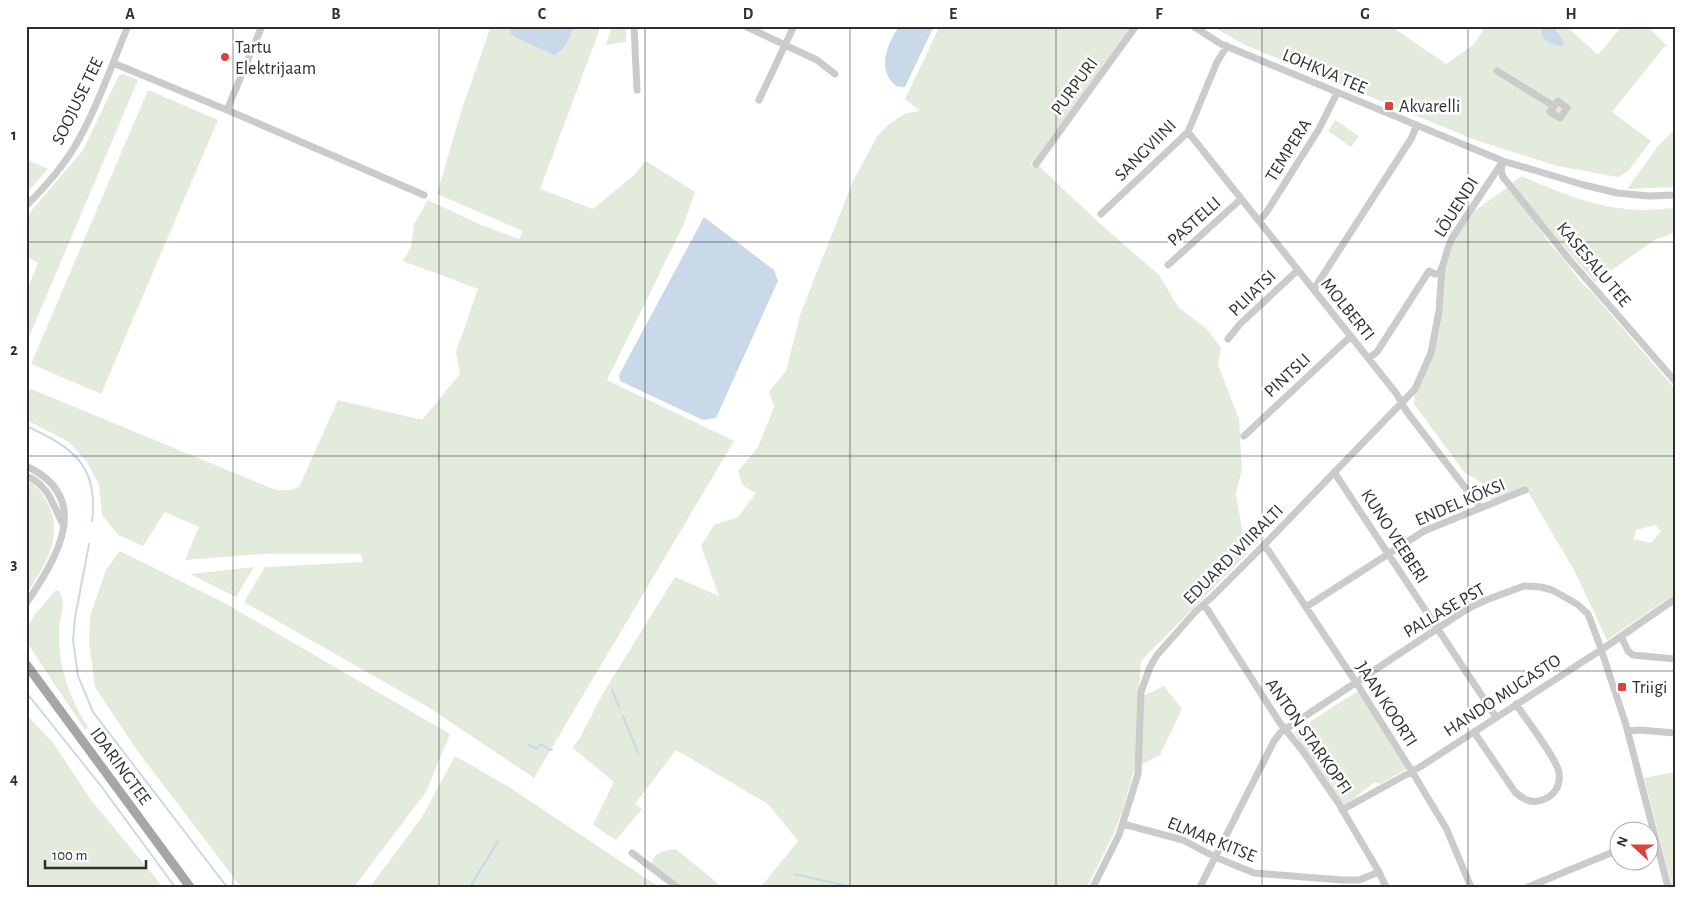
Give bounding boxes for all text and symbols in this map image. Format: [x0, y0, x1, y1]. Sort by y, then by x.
text: A [125, 6, 135, 22]
text: B [331, 6, 341, 22]
text: C [538, 6, 547, 22]
text: D [743, 6, 754, 22]
text: E [949, 6, 957, 22]
text: F [1155, 6, 1163, 22]
text: G [1360, 6, 1370, 22]
text: H [1565, 6, 1577, 22]
place label: Tartu Elektrijaam [235, 39, 316, 78]
street label: LOHKVA TEE [1280, 46, 1370, 98]
marker: Tartu Elektrijaam [219, 51, 231, 63]
street label: SOOJUSE TEE [49, 55, 107, 148]
street label: PURPURI [1048, 55, 1102, 119]
place label: Akvarelli [1399, 98, 1460, 116]
marker: Akvarelli [1383, 100, 1395, 112]
street label: TEMPERA [1263, 116, 1315, 185]
street label: SANGVIINI [1112, 117, 1180, 185]
text: 1 [11, 127, 17, 143]
street label: LÕUENDI [1429, 173, 1482, 241]
street label: PASTELLI [1165, 194, 1225, 250]
street label: KASESALU TEE [1553, 219, 1634, 311]
street label: PLIIATSI [1226, 267, 1280, 320]
street label: MOLBERTI [1317, 275, 1378, 344]
text: 2 [10, 342, 18, 358]
street label: PINTSLI [1261, 350, 1314, 401]
street label: ENDEL KÕKSI [1412, 473, 1508, 530]
street label: KUNO VEEBERI [1357, 486, 1431, 587]
street label: EDUARD WIIRALTI [1180, 501, 1287, 608]
text: 3 [11, 556, 18, 572]
street label: PALLASE PST [1401, 580, 1488, 641]
street label: HANDO MUGASTO [1441, 651, 1564, 740]
street label: JAAN KOORTI [1352, 659, 1420, 750]
street label: ANTON STARKOPFI [1262, 675, 1355, 798]
place label: Triigi [1632, 679, 1667, 697]
marker: Triigi [1616, 681, 1628, 693]
street label: IDARINGTEE [86, 725, 154, 809]
text: 4 [10, 771, 18, 787]
street label: ELMAR KITSE [1165, 814, 1259, 866]
north arrow [1608, 820, 1658, 870]
text: N [1615, 835, 1631, 849]
scale bar [45, 838, 146, 870]
text: 100 m [52, 848, 87, 863]

